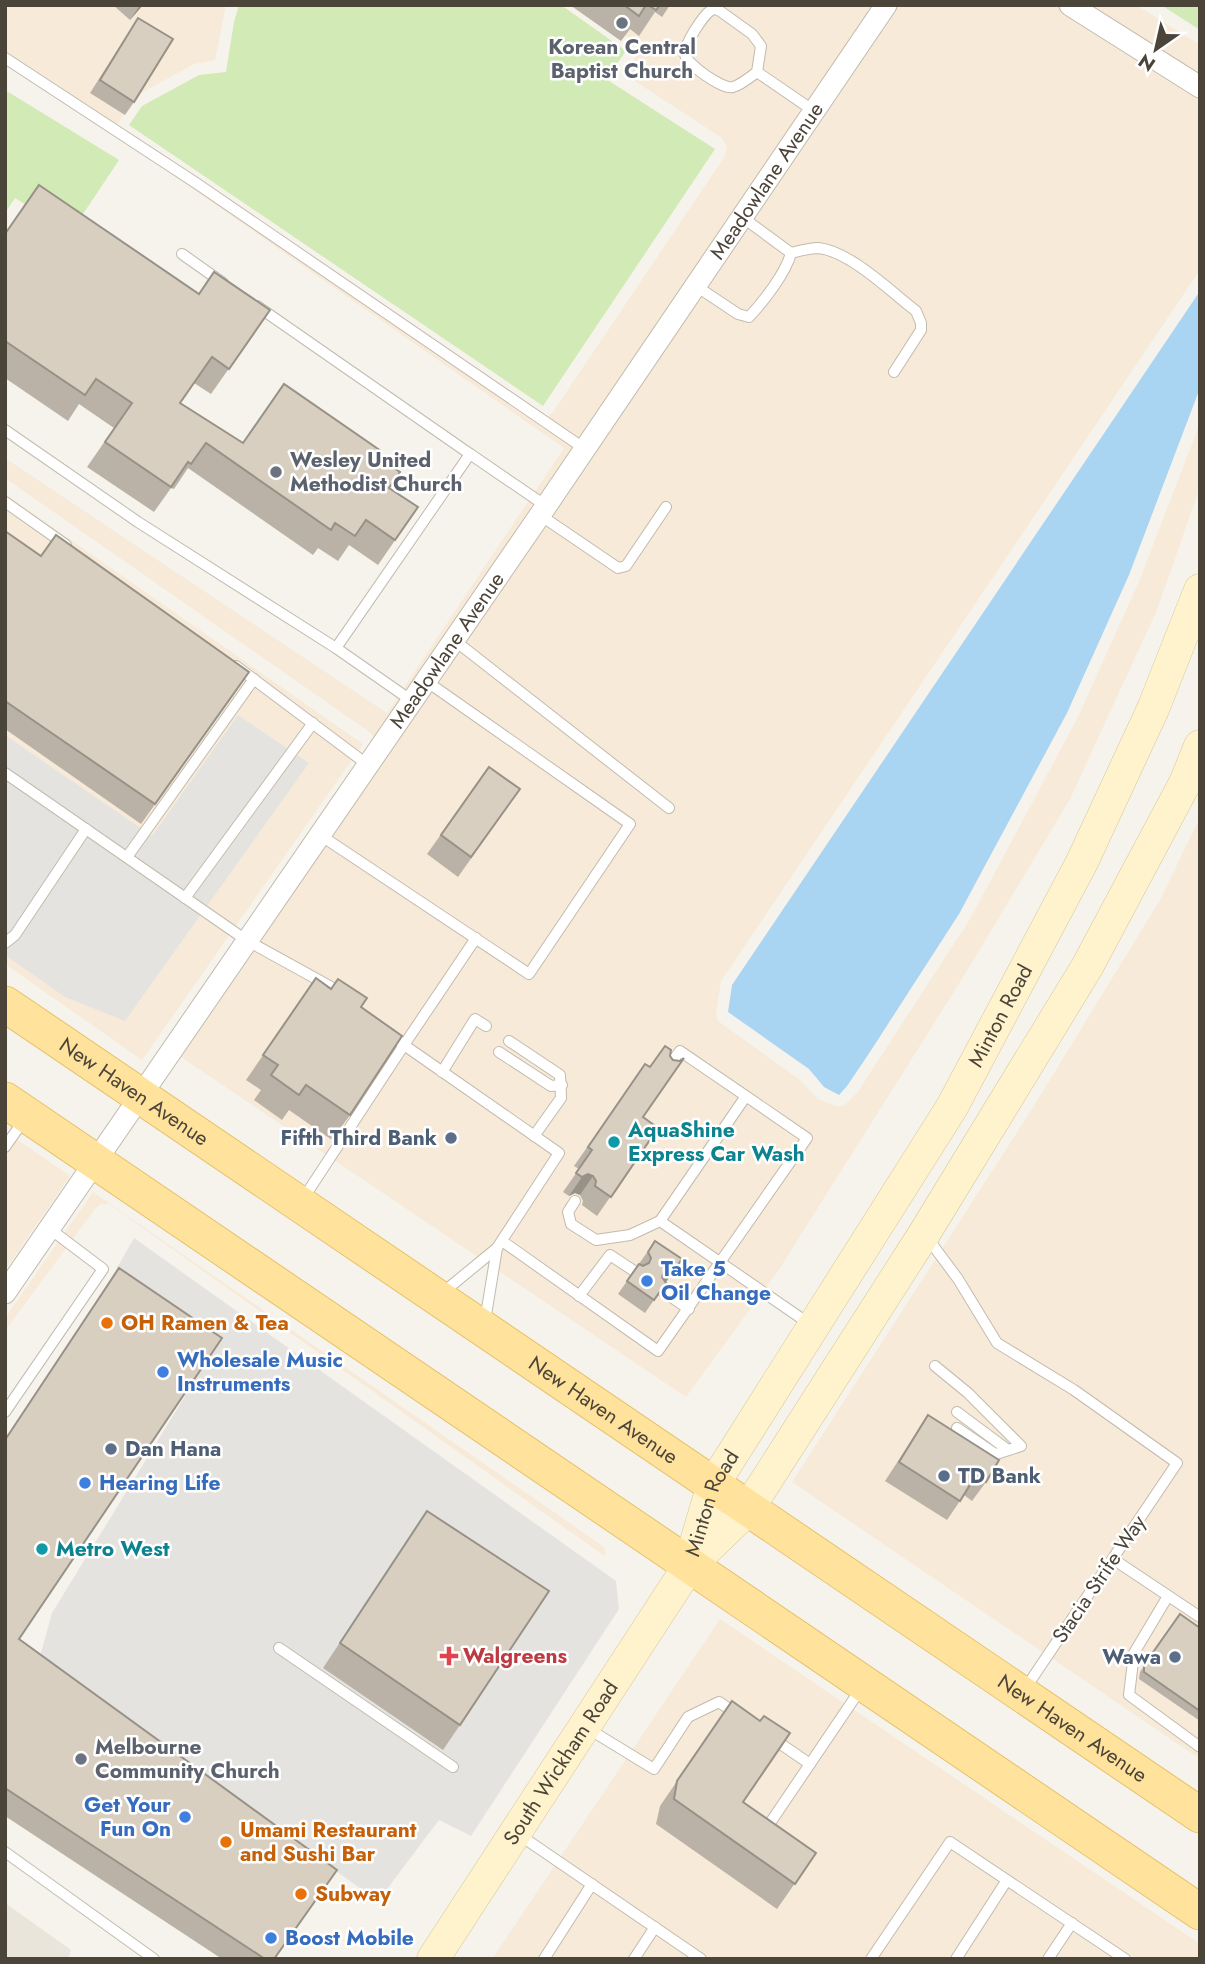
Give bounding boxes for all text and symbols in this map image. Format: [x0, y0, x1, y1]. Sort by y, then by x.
north arrow [1121, 14, 1191, 84]
marker: Korean Central Baptist Church [614, 15, 630, 31]
place label: Korean Central Baptist Church [548, 32, 696, 86]
text: N [1133, 47, 1161, 78]
street label: Meadowlane Avenue [703, 96, 831, 265]
place label: Wesley United Methodist Church [290, 445, 462, 499]
marker: Wesley United Methodist Church [268, 464, 284, 480]
street label: Meadowlane Avenue [382, 566, 512, 735]
street label: Minton Road [961, 959, 1040, 1073]
street label: New Haven Avenue [53, 1030, 215, 1153]
place label: AquaShine Express Car Wash [627, 1115, 805, 1169]
place label: Fifth Third Bank [281, 1123, 437, 1153]
marker: Fifth Third Bank [443, 1130, 459, 1146]
marker: AquaShine Express Car Wash [606, 1134, 622, 1150]
place label: Take 5 Oil Change [661, 1254, 771, 1308]
marker: Take 5 Oil Change [639, 1273, 655, 1289]
place label: OH Ramen & Tea [121, 1308, 289, 1338]
marker: OH Ramen & Tea [99, 1315, 115, 1331]
place label: Wholesale Music Instruments [177, 1345, 343, 1399]
street label: New Haven Avenue [522, 1348, 684, 1472]
marker: Wholesale Music Instruments [155, 1364, 171, 1380]
place label: Dan Hana [125, 1434, 221, 1464]
marker: Dan Hana [103, 1441, 119, 1457]
street label: Minton Road [677, 1444, 746, 1560]
place label: TD Bank [958, 1461, 1041, 1491]
place label: Hearing Life [99, 1468, 221, 1498]
marker: TD Bank [936, 1468, 952, 1484]
marker: Hearing Life [77, 1475, 93, 1491]
street label: Stacia Strife Way [1045, 1508, 1153, 1649]
place label: Metro West [56, 1534, 170, 1564]
marker: Metro West [34, 1541, 50, 1557]
place label: Walgreens [463, 1641, 568, 1671]
place label: Wawa [1102, 1642, 1161, 1672]
marker: Walgreens [441, 1648, 457, 1664]
marker: Wawa [1167, 1649, 1183, 1665]
street label: New Haven Avenue [992, 1667, 1153, 1790]
street label: South Wickham Road [496, 1675, 625, 1851]
place label: Melbourne Community Church [95, 1732, 280, 1786]
marker: Melbourne Community Church [73, 1751, 89, 1767]
place label: Get Your Fun On [84, 1790, 171, 1844]
marker: Get Your Fun On [177, 1809, 193, 1825]
place label: Umami Restaurant and Sushi Bar [240, 1815, 417, 1869]
marker: Umami Restaurant and Sushi Bar [218, 1834, 234, 1850]
place label: Subway [315, 1879, 392, 1909]
marker: Subway [293, 1886, 309, 1902]
place label: Boost Mobile [285, 1923, 414, 1953]
marker: Boost Mobile [263, 1930, 279, 1946]

